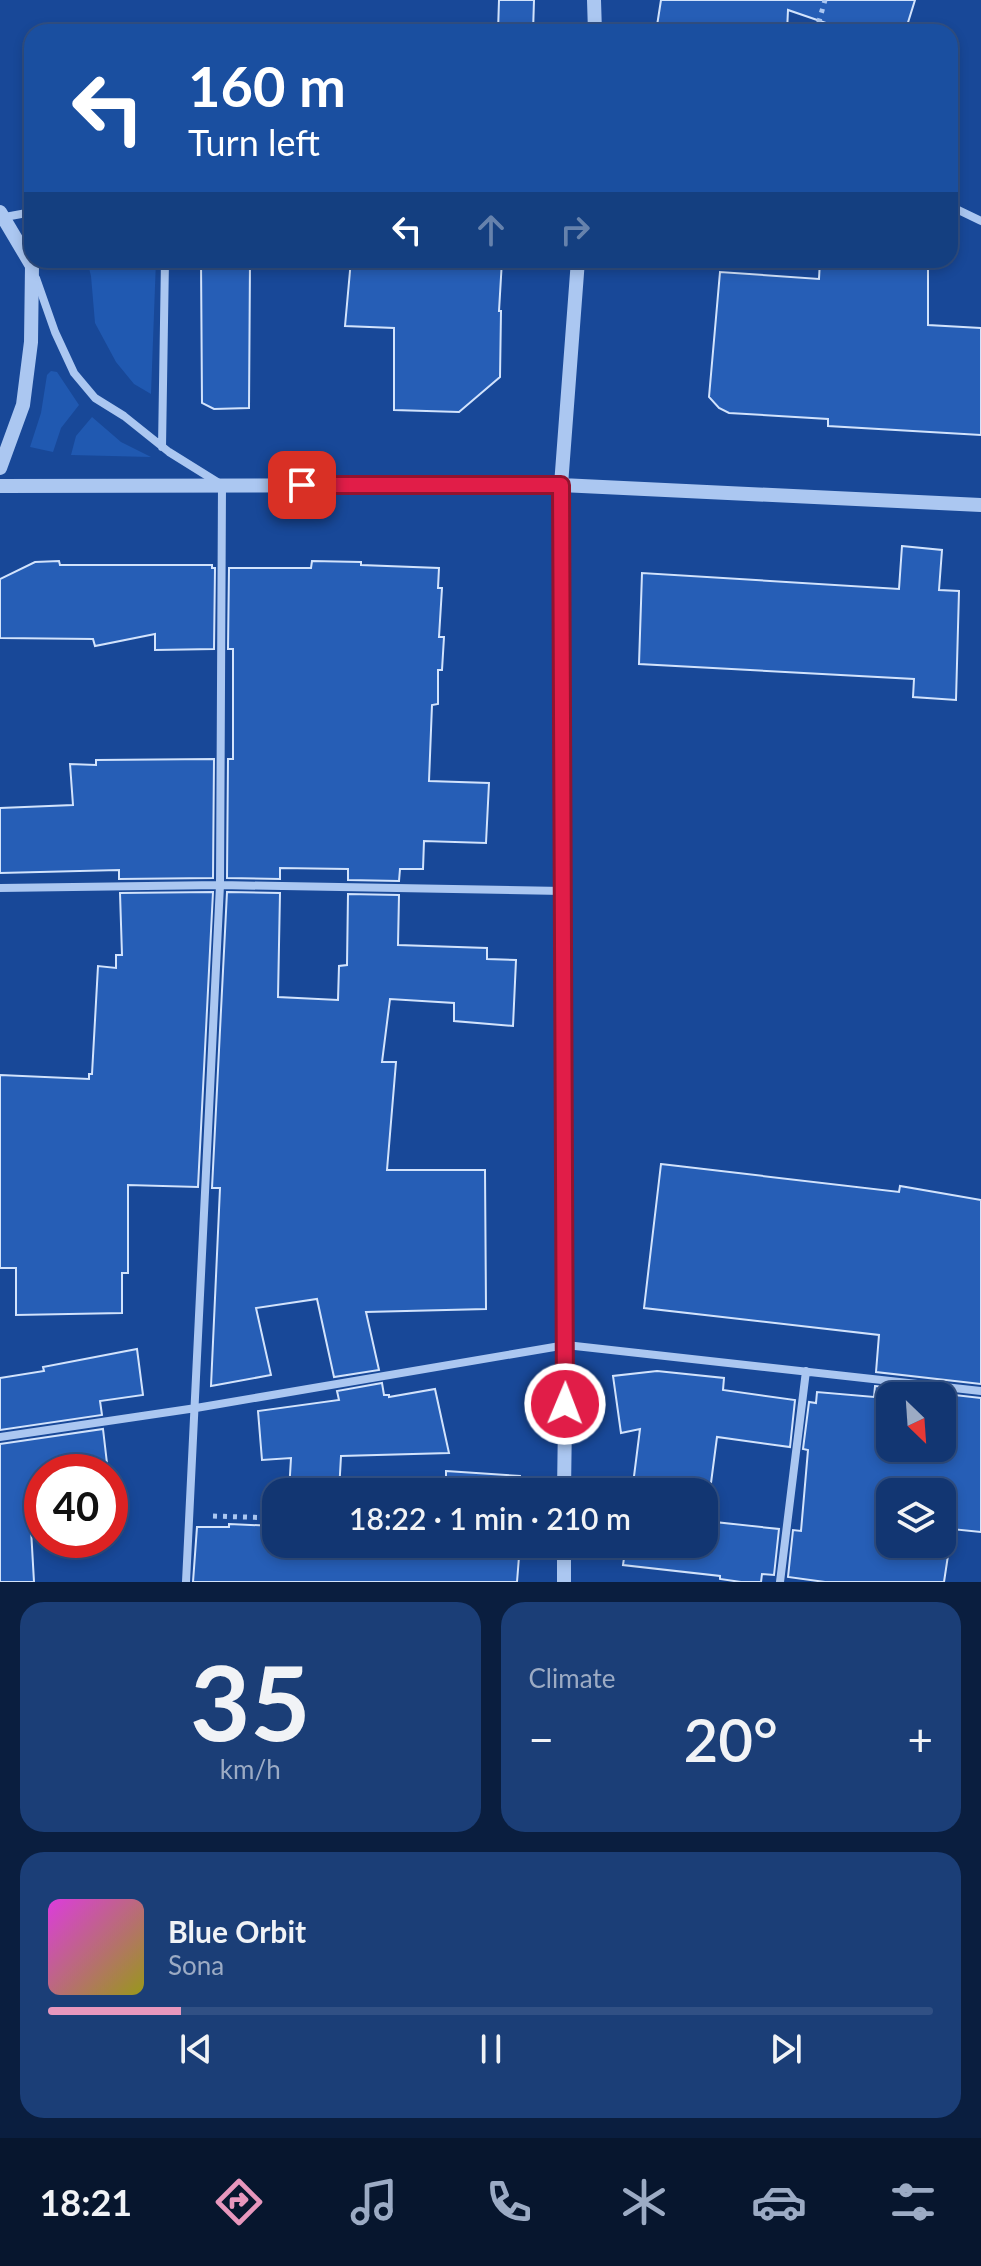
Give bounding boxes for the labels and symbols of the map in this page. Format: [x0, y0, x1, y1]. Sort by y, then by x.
pin [268, 451, 336, 519]
position arrow [523, 1362, 607, 1446]
north arrow [876, 1382, 956, 1462]
speed limit sign: 40 [24, 1454, 128, 1558]

